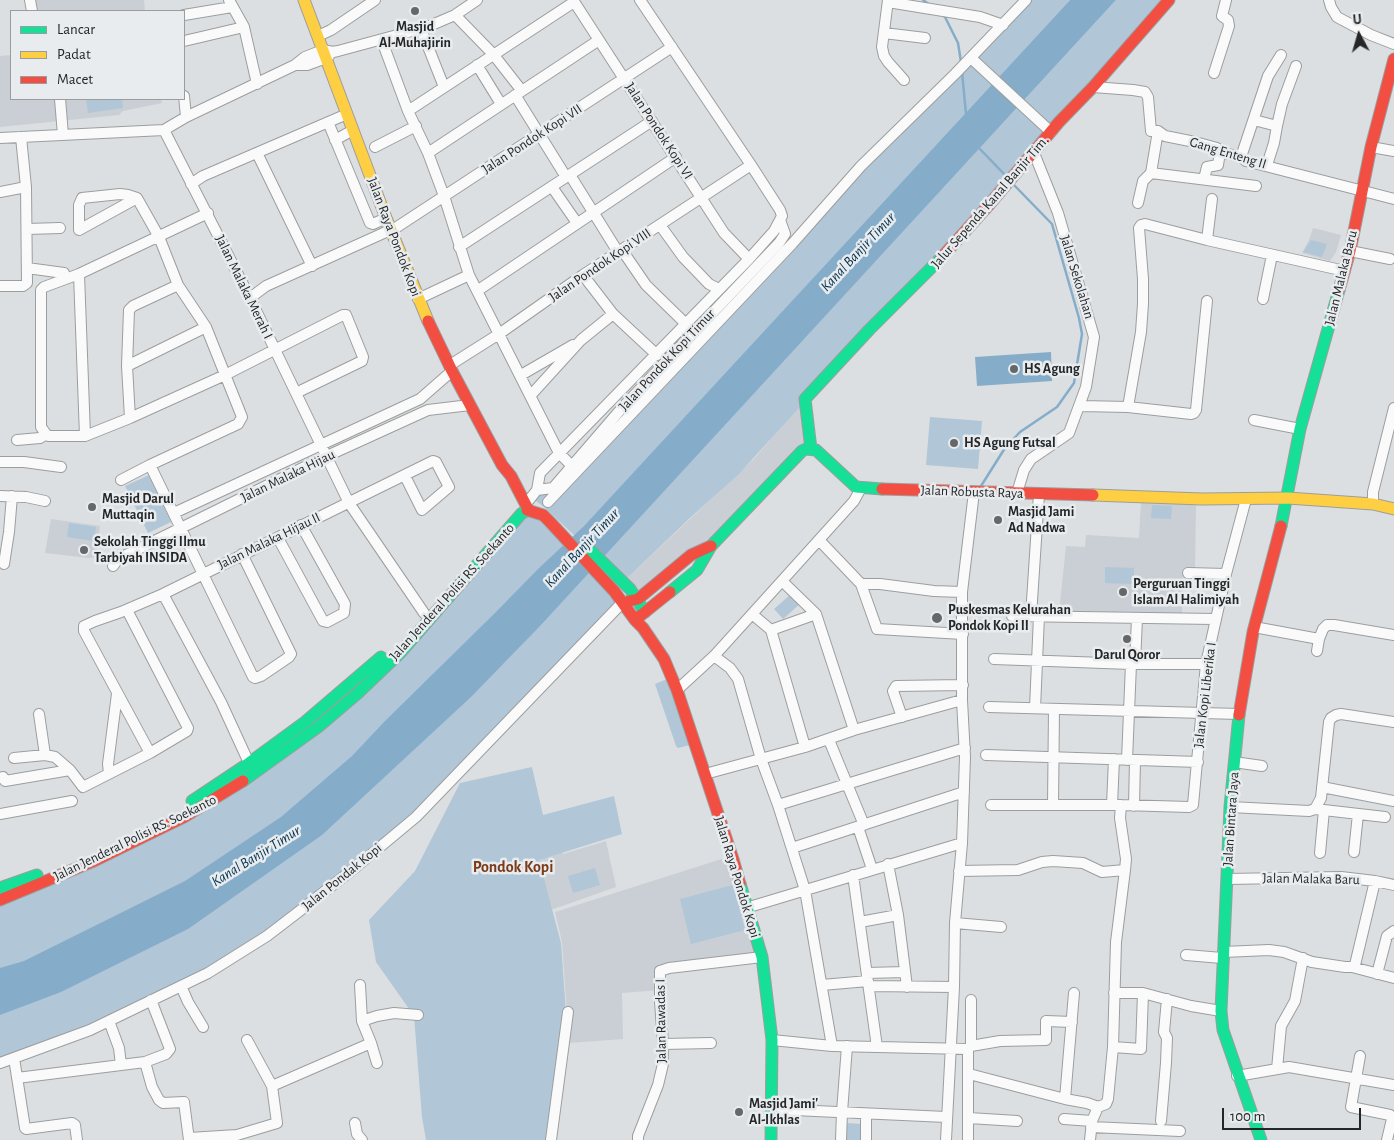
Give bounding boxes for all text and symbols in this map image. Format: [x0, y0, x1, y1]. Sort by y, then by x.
marker: Masjid Al-Muhajirin [409, 5, 421, 17]
legend [10, 10, 185, 100]
north arrow [1334, 10, 1384, 60]
text: U [1352, 13, 1363, 28]
place label: Masjid Al-Muhajirin [379, 19, 451, 52]
text: Lancar [57, 22, 95, 37]
text: Padat [57, 47, 91, 62]
text: Macet [57, 72, 93, 87]
street label: Jalan Pondok Kopi VI [621, 79, 697, 183]
street label: Jalan Pondok Kopi VII [479, 100, 585, 178]
street label: Jalur Sependa Kanal Banjir Tim. [928, 132, 1052, 272]
street label: Gang Enteng II [1188, 133, 1268, 173]
street label: Jalan Raya Pondok Kopi [364, 175, 424, 299]
water label: Kanal Banjir Timur [817, 209, 899, 295]
street label: Jalan Pondok Kopi VIII [546, 225, 654, 305]
street label: Jalan Malaka Baru [1321, 229, 1361, 327]
street label: Jalan Malaka Merah I [212, 232, 276, 342]
street label: Jalan Sekolahan [1056, 233, 1098, 321]
street label: Jalan Pondok Kopi Timur [615, 306, 719, 414]
place label: HS Agung [1024, 361, 1080, 377]
marker: HS Agung [1008, 363, 1020, 375]
place label: HS Agung Futsal [964, 435, 1056, 451]
marker: HS Agung Futsal [948, 437, 960, 449]
street label: Jalan Malaka Hijau [238, 446, 338, 506]
street label: Jalan Robusta Raya [920, 482, 1024, 502]
place label: Masjid Darul Muttaqin [102, 491, 174, 524]
marker: Masjid Darul Muttaqin [86, 501, 98, 513]
place label: Masjid Jami Ad Nadwa [1008, 504, 1074, 536]
water label: Kanal Banjir Timur [541, 505, 623, 591]
street label: Jalan Malaka Hijau II [215, 509, 323, 573]
marker: Masjid Jami Ad Nadwa [992, 514, 1004, 526]
street label: Jalan Jenderal Polisi RS. Soekanto [386, 520, 518, 664]
place label: Sekolah Tinggi Ilmu Tarbiyah INSIDA [94, 534, 205, 566]
marker: Sekolah Tinggi Ilmu Tarbiyah INSIDA [78, 544, 90, 556]
place label: Perguruan Tinggi Islam Al Halimiyah [1133, 576, 1239, 608]
marker: Perguruan Tinggi Islam Al Halimiyah [1117, 586, 1129, 598]
place label: Puskesmas Kelurahan Pondok Kopi II [948, 602, 1071, 634]
marker: Puskesmas Kelurahan Pondok Kopi II [930, 611, 944, 625]
marker: Darul Qoror [1121, 633, 1133, 645]
street label: Jalan Kopi Liberika I [1190, 641, 1220, 749]
place label: Darul Qoror [1094, 647, 1160, 663]
street label: Jalan Bintara Jaya [1219, 771, 1243, 867]
street label: Jalan Jenderal Polisi RS. Soekanto [51, 791, 219, 885]
street label: Jalan Raya Pondok Kopi [710, 814, 764, 940]
water label: Kanal Banjir Timur [208, 821, 304, 891]
street label: Jalan Pondak Kopi [299, 840, 385, 914]
district label: Pondok Kopi [473, 857, 553, 877]
street label: Jalan Malaka Baru [1262, 870, 1360, 888]
street label: Jalan Rawadas I [652, 979, 670, 1063]
place label: Masjid Jami' Al-Ikhlas [749, 1096, 818, 1128]
scale bar [1224, 1098, 1363, 1130]
marker: Masjid Jami' Al-Ikhlas [733, 1106, 745, 1118]
text: 100 m [1230, 1109, 1265, 1124]

